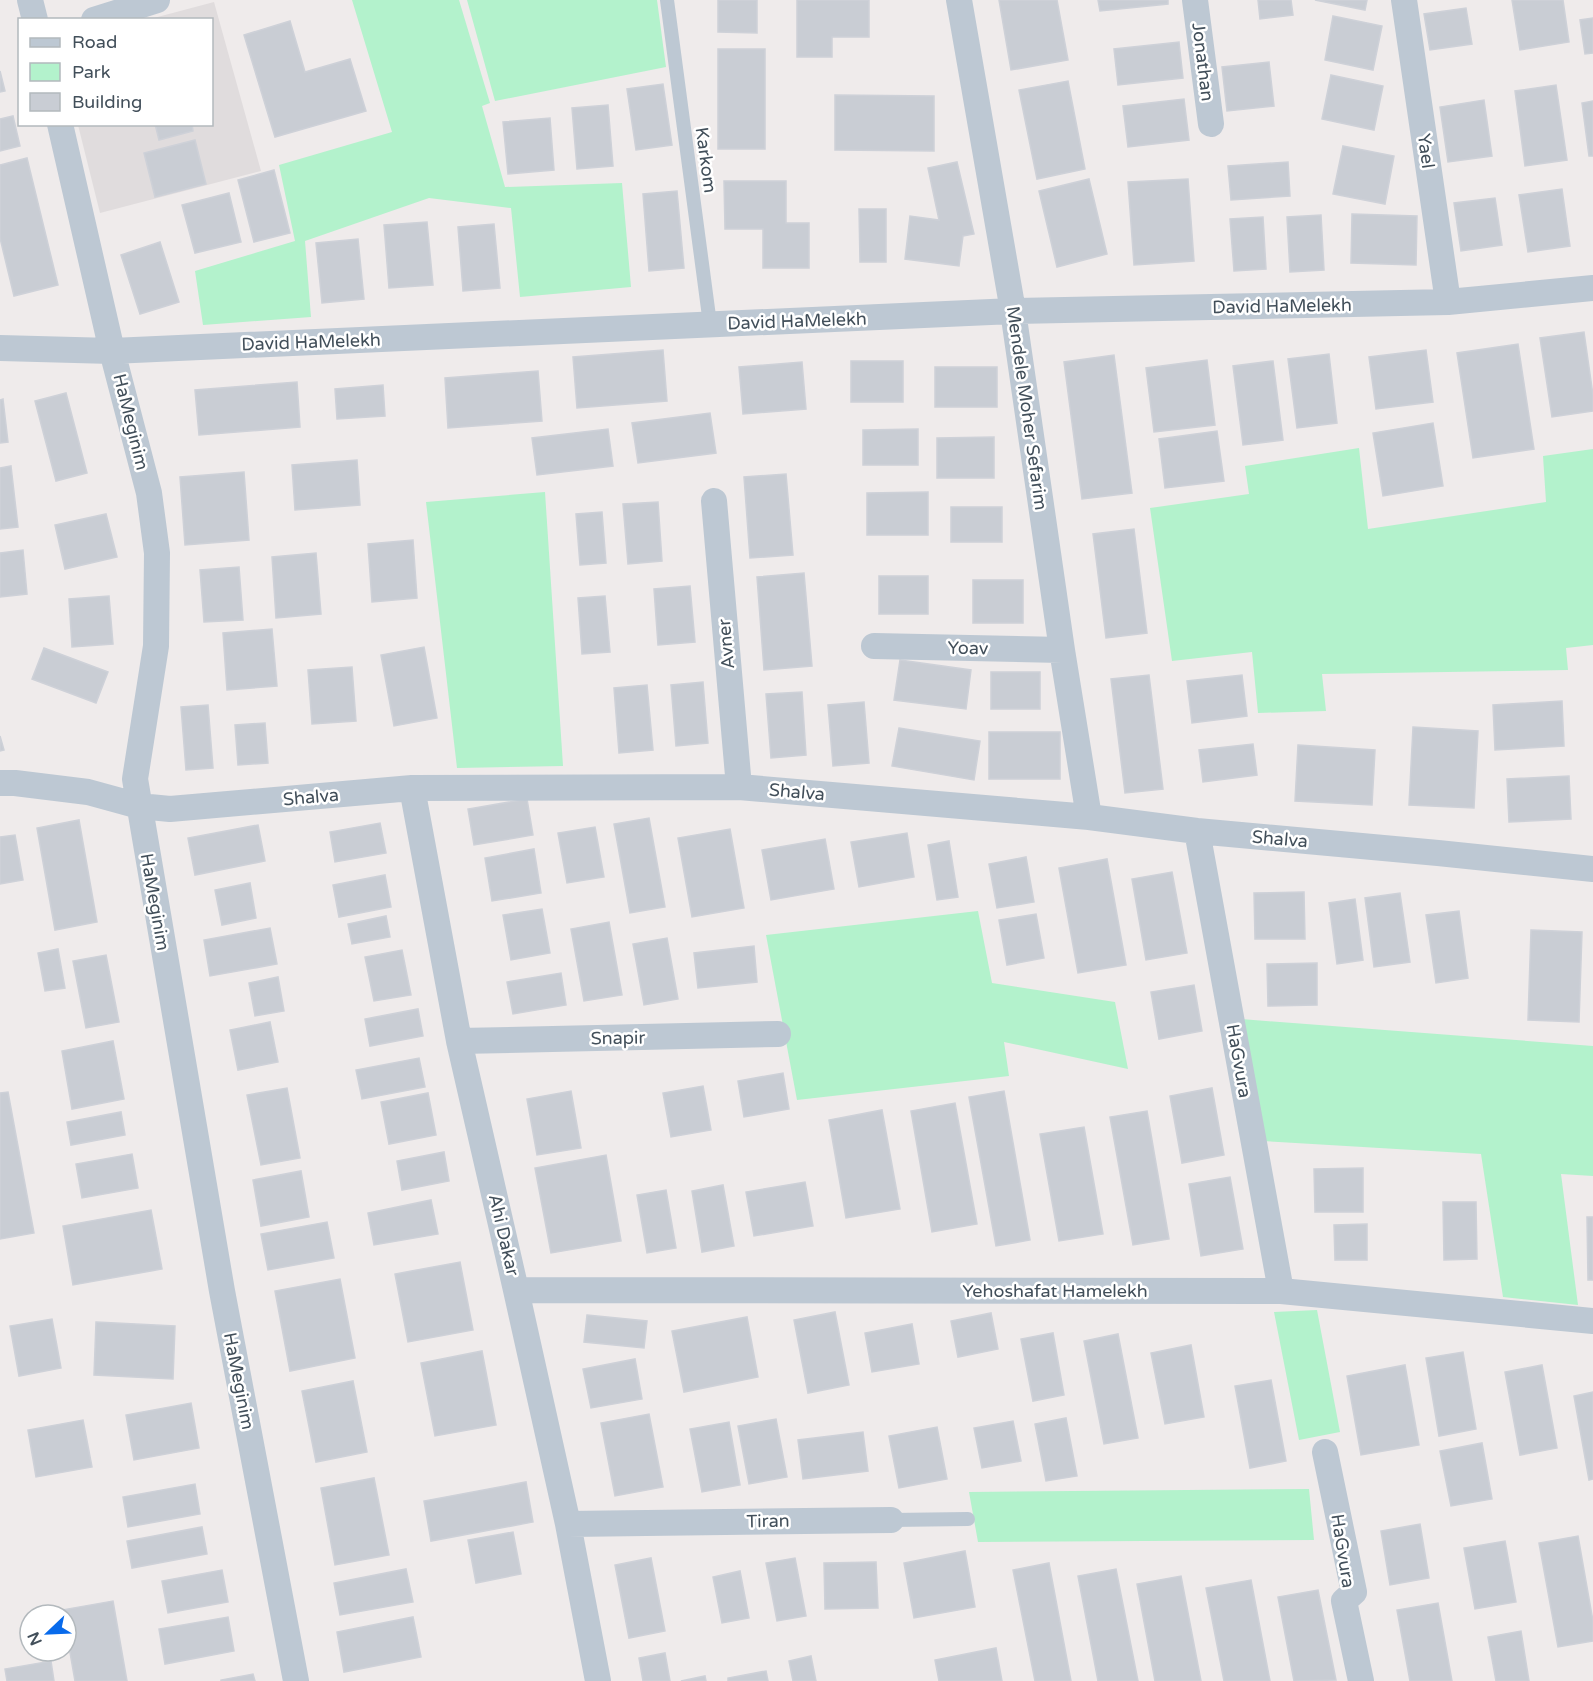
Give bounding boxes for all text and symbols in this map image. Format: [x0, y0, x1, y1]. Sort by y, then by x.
legend [18, 18, 213, 126]
street label: Jonathan [1187, 21, 1219, 103]
text: Road [72, 31, 117, 53]
text: Park [72, 61, 111, 83]
text: Building [72, 91, 142, 113]
street label: Karkom [691, 126, 721, 194]
street label: Yael [1413, 132, 1439, 170]
street label: David HaMelekh [1212, 294, 1352, 318]
street label: Mendele Moher Sefarim [1002, 305, 1052, 511]
street label: David HaMelekh [727, 308, 867, 334]
street label: David HaMelekh [241, 329, 381, 355]
street label: HaMeginim [108, 372, 154, 472]
street label: Avner [713, 618, 739, 670]
street label: Yoav [948, 637, 989, 659]
street label: Shalva [768, 779, 826, 805]
street label: Shalva [282, 784, 340, 810]
street label: Shalva [1251, 826, 1309, 852]
street label: HaMeginim [136, 852, 174, 952]
street label: HaGvura [1222, 1022, 1256, 1100]
street label: Snapir [590, 1027, 646, 1049]
street label: Ahi Dakar [484, 1192, 524, 1278]
street label: Yehoshafat Hamelekh [962, 1280, 1148, 1302]
street label: HaMeginim [219, 1331, 259, 1431]
street label: Tiran [746, 1510, 790, 1532]
street label: HaGvura [1326, 1512, 1360, 1590]
north arrow [18, 1603, 78, 1663]
text: N [23, 1629, 47, 1648]

